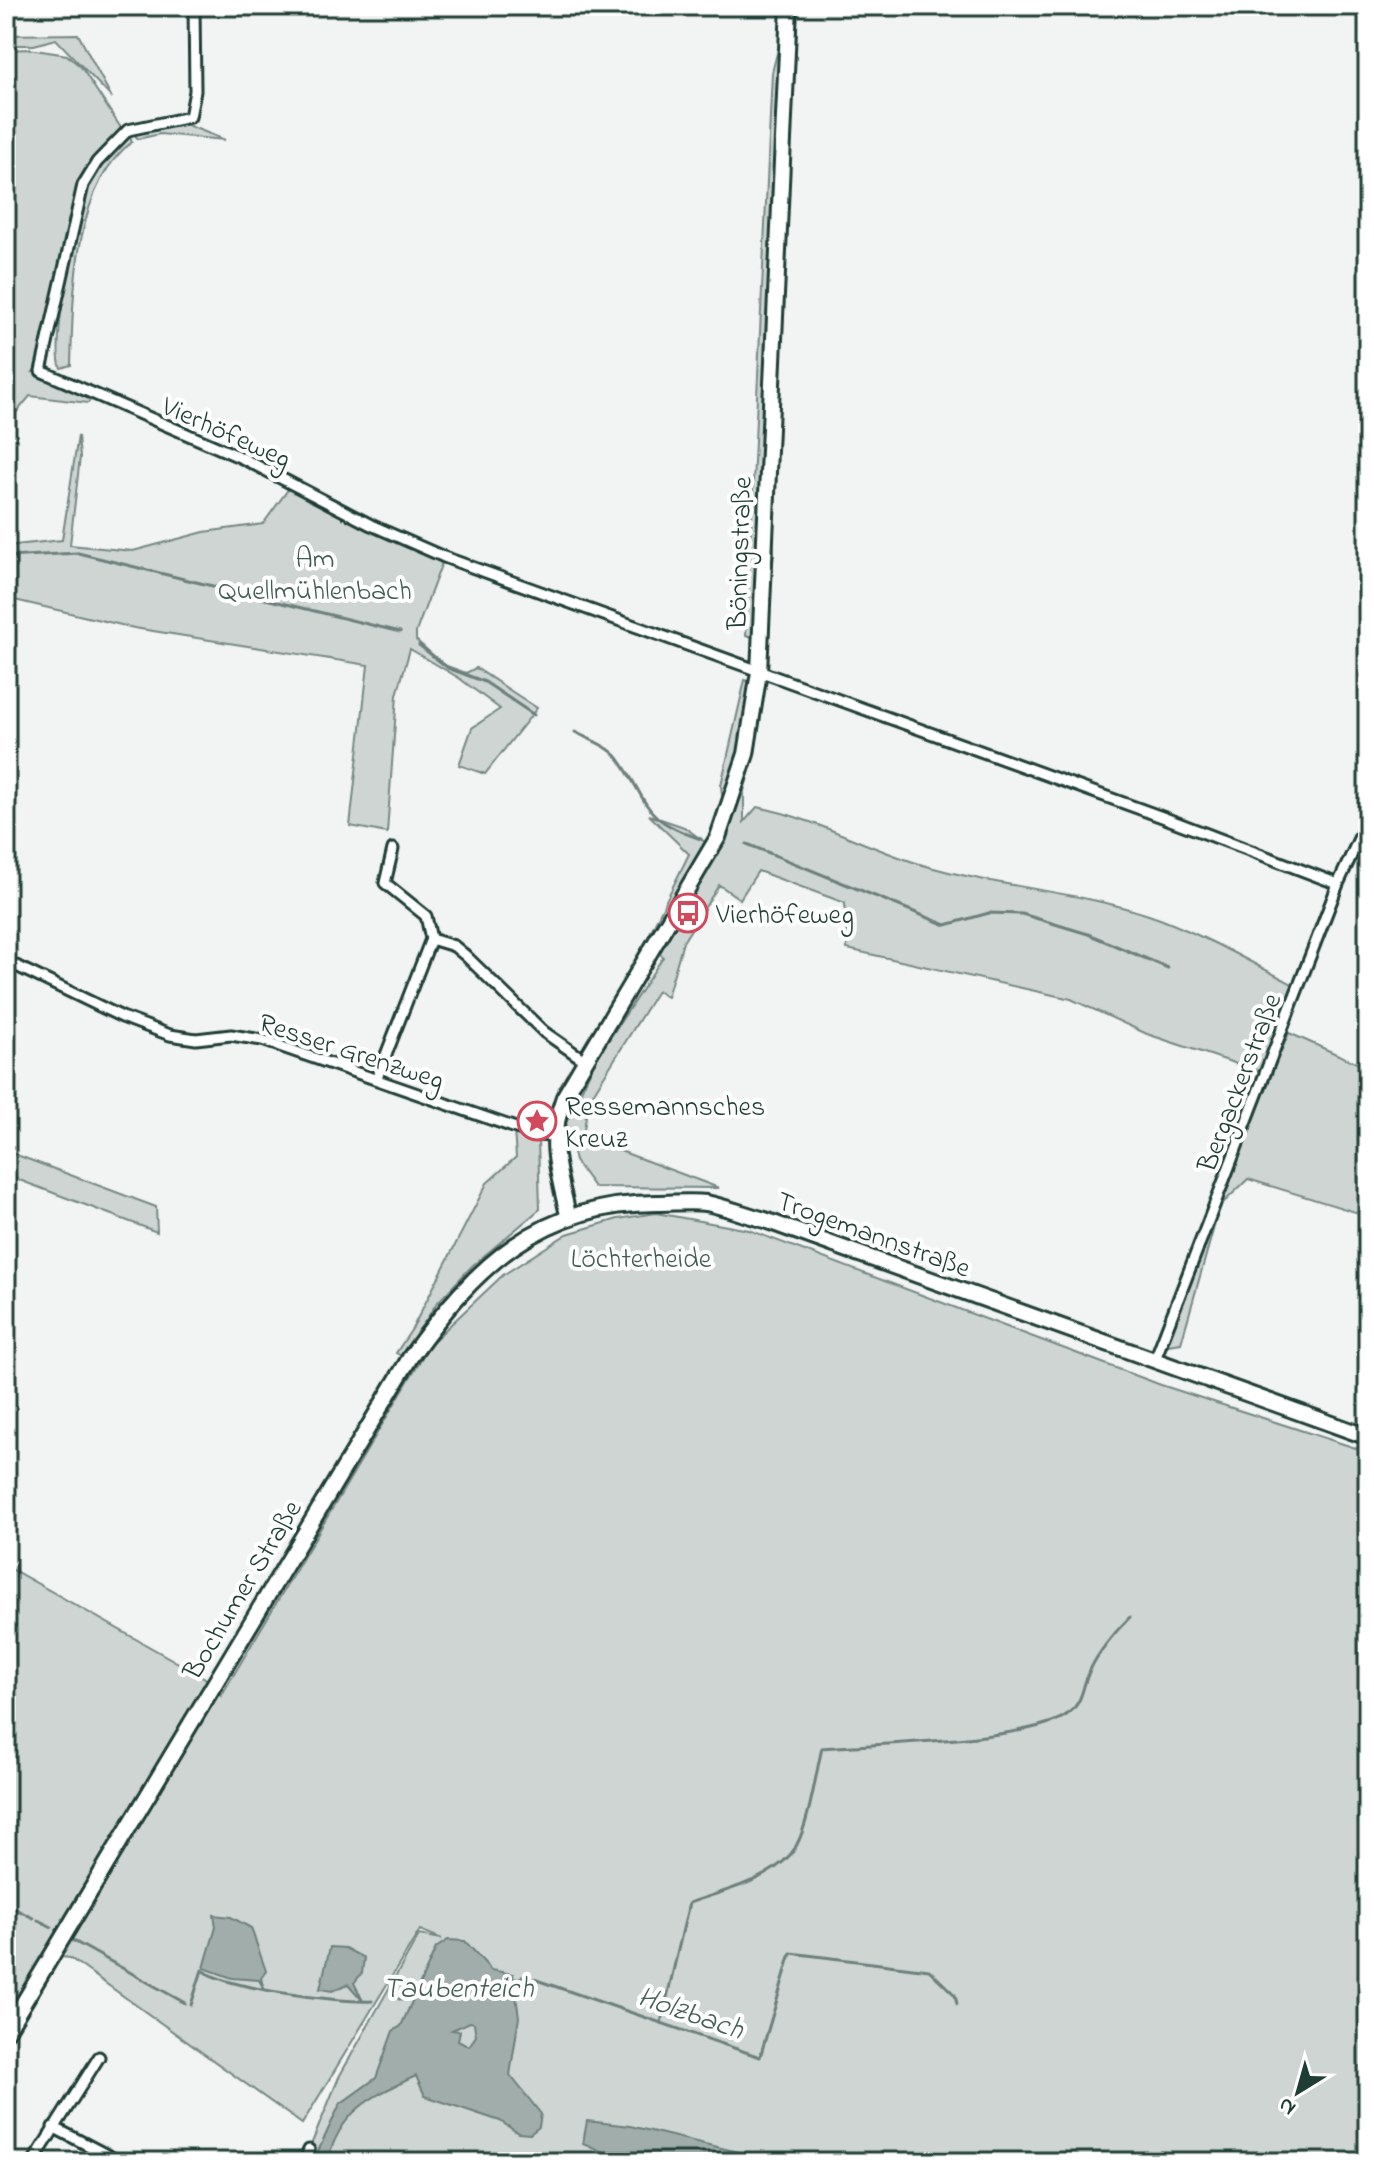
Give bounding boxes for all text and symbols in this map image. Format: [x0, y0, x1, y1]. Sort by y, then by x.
street label: Vierhöfeweg [153, 387, 297, 481]
street label: Böningstraße [718, 475, 765, 631]
park label: Am Quellmühlenbach [218, 540, 412, 613]
bus stop icon: Vierhöfeweg [667, 892, 709, 934]
place label: Vierhöfeweg [715, 896, 854, 937]
street label: Bergackerstraße [1188, 988, 1294, 1179]
street label: Resser Grenzweg [253, 1004, 449, 1103]
place label: Ressemannsches Kreuz [565, 1088, 765, 1161]
place icon: Ressemannsches Kreuz [516, 1100, 558, 1142]
street label: Trogemannstraße [770, 1182, 976, 1291]
park label: Löchterheide [571, 1240, 712, 1281]
street label: Bochumer Straße [174, 1493, 314, 1689]
water label: Taubenteich [382, 1968, 534, 2012]
water label: Holzbach [631, 1976, 750, 2054]
north arrow [1258, 2052, 1338, 2132]
text: N [1272, 2088, 1303, 2123]

